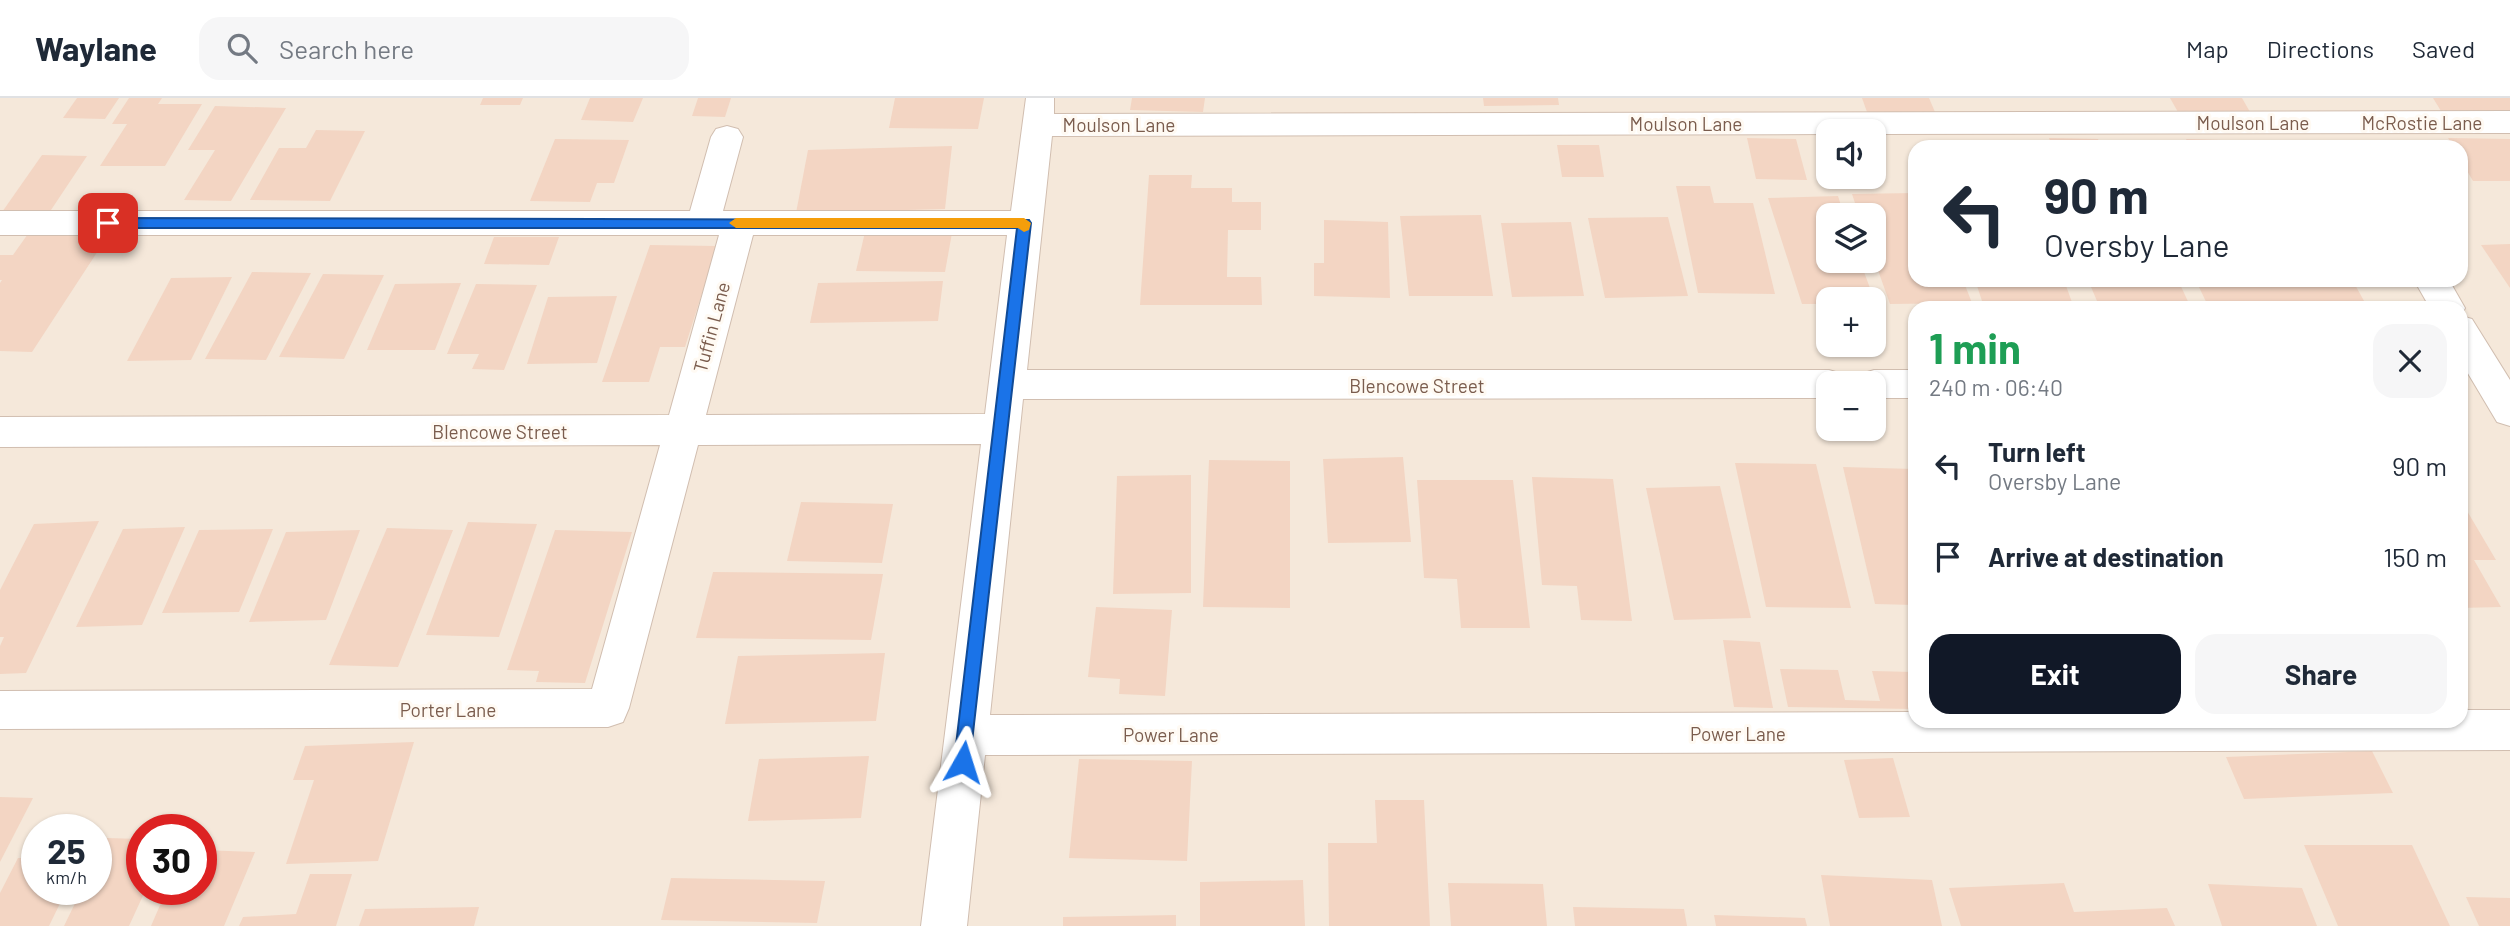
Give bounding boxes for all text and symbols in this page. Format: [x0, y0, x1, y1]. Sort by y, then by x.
search box [199, 17, 689, 80]
text: Waylane [35, 28, 157, 68]
icon: search [223, 29, 261, 67]
text: Search here [279, 33, 414, 64]
text: Map [2186, 34, 2229, 63]
text: Directions [2267, 34, 2374, 63]
text: Saved [2412, 34, 2475, 63]
street label: Moulson Lane [2197, 111, 2309, 134]
street label: McRostie Lane [2362, 111, 2482, 134]
street label: Moulson Lane [1630, 112, 1742, 135]
street label: Moulson Lane [1063, 113, 1175, 136]
map controls [1816, 119, 1886, 441]
button: sound [1816, 119, 1886, 189]
text: 90 m [2044, 165, 2149, 224]
icon: left [1929, 168, 2020, 259]
pin [78, 193, 138, 253]
button: layers [1816, 203, 1886, 273]
icon: arrive [89, 204, 127, 242]
text: Oversby Lane [2044, 225, 2230, 263]
street label: Tuffin Lane [688, 279, 734, 375]
button: + [1816, 287, 1886, 357]
text: 1 min [1929, 322, 2021, 372]
button: close [2373, 324, 2447, 398]
button: − [1816, 371, 1886, 441]
text: 240 m · 06:40 [1929, 373, 2063, 401]
street label: Blencowe Street [1349, 374, 1485, 397]
street label: Blencowe Street [432, 420, 568, 443]
text: Turn left [1988, 436, 2086, 467]
icon: left [1929, 447, 1967, 485]
text: 90 m [2392, 450, 2447, 481]
text: Oversby Lane [1988, 467, 2121, 495]
icon: arrive [1929, 538, 1967, 576]
text: Arrive at destination [1988, 541, 2224, 572]
text: 150 m [2383, 541, 2447, 572]
button: Exit [1929, 634, 2181, 714]
button: Share [2195, 634, 2447, 714]
street label: Porter Lane [400, 698, 496, 721]
street label: Power Lane [1690, 722, 1786, 745]
street label: Power Lane [1123, 723, 1219, 746]
position arrow [926, 725, 1000, 799]
speed limit sign: 30 [126, 814, 217, 905]
text: 25 [47, 829, 86, 871]
text: km/h [46, 866, 87, 888]

